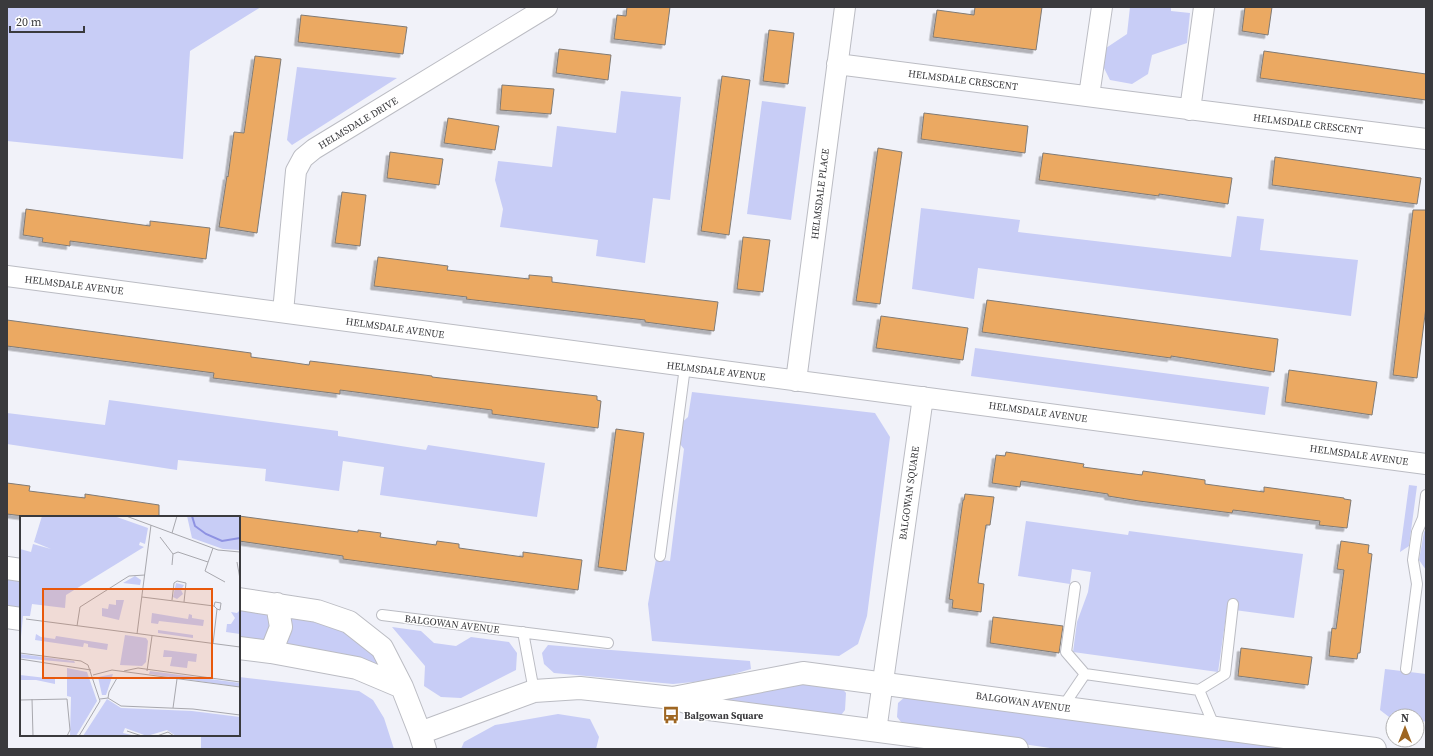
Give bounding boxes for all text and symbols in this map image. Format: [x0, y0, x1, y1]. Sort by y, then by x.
scale bar [10, 8, 84, 34]
text: 20 m [16, 14, 42, 30]
street label: HELMSDALE CRESCENT [907, 67, 1019, 93]
street label: HELMSDALE DRIVE [316, 94, 400, 152]
street label: HELMSDALE CRESCENT [1252, 111, 1364, 137]
street label: HELMSDALE PLACE [808, 148, 832, 240]
street label: HELMSDALE AVENUE [24, 272, 124, 298]
street label: HELMSDALE AVENUE [345, 315, 445, 341]
street label: HELMSDALE AVENUE [666, 358, 766, 384]
street label: HELMSDALE AVENUE [988, 399, 1088, 425]
street label: HELMSDALE AVENUE [1309, 442, 1409, 468]
street label: BALGOWAN SQUARE [896, 445, 922, 541]
inset map [20, 516, 240, 736]
street label: BALGOWAN AVENUE [404, 612, 500, 636]
street label: BALGOWAN AVENUE [975, 689, 1071, 715]
bus stop icon: Balgowan Square [661, 705, 681, 725]
north arrow [1385, 708, 1425, 748]
place label: Balgowan Square [684, 709, 763, 722]
text: N [1401, 711, 1409, 726]

